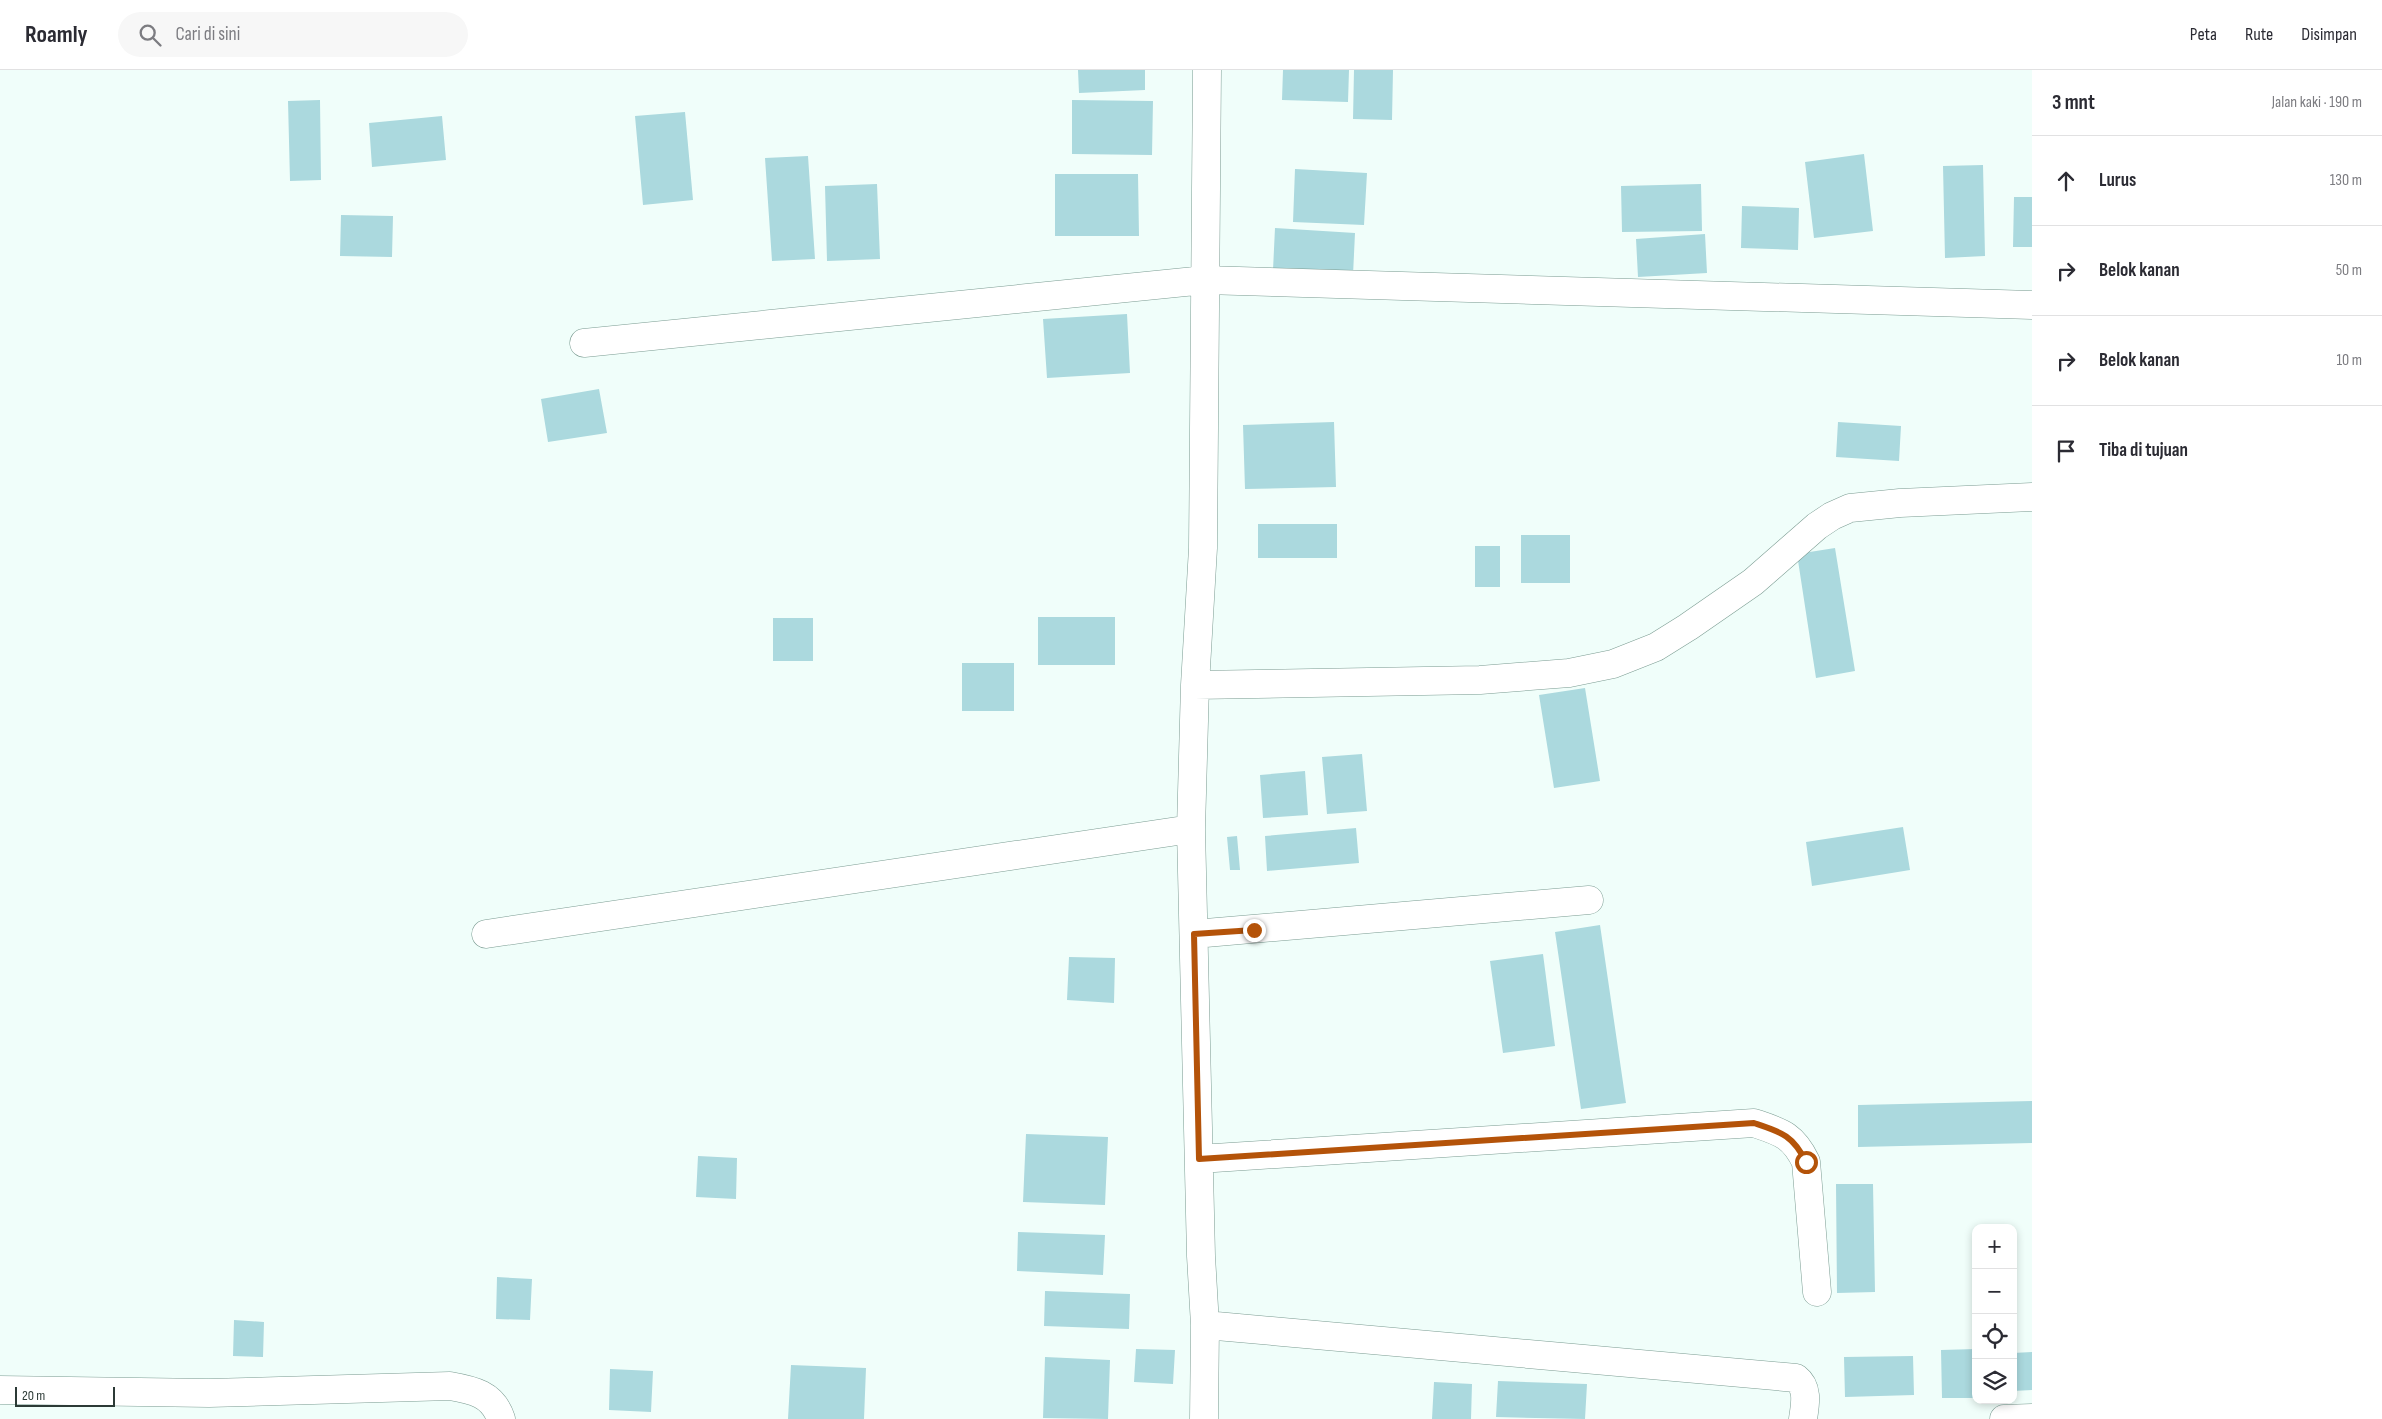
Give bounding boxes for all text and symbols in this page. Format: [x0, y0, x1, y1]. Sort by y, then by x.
search box [118, 12, 468, 57]
text: Roamly [25, 20, 88, 49]
icon: search [136, 21, 164, 49]
text: Cari di sini [176, 23, 240, 46]
text: Peta [2190, 24, 2217, 45]
text: Rute [2245, 24, 2273, 45]
text: Disimpan [2301, 24, 2357, 45]
text: 3 mnt [2052, 90, 2095, 115]
text: Jalan kaki · 190 m [2272, 93, 2362, 112]
icon: ahead [2052, 167, 2080, 195]
text: Lurus [2099, 169, 2136, 192]
text: 130 m [2330, 171, 2362, 190]
icon: right [2052, 257, 2080, 285]
text: Belok kanan [2099, 259, 2180, 282]
text: 50 m [2336, 261, 2362, 280]
icon: right [2052, 347, 2080, 375]
text: Belok kanan [2099, 349, 2180, 372]
text: 10 m [2336, 351, 2362, 370]
icon: arrive [2052, 437, 2080, 465]
text: Tiba di tujuan [2099, 439, 2188, 462]
route end [1243, 919, 1266, 942]
route start [1795, 1151, 1818, 1174]
map controls [1972, 1224, 2017, 1404]
button: + [1972, 1224, 2017, 1269]
button: − [1972, 1269, 2017, 1314]
button: locate [1972, 1314, 2017, 1359]
button: layers [1972, 1359, 2017, 1404]
scale bar [15, 1384, 115, 1407]
text: 20 m [22, 1387, 45, 1404]

